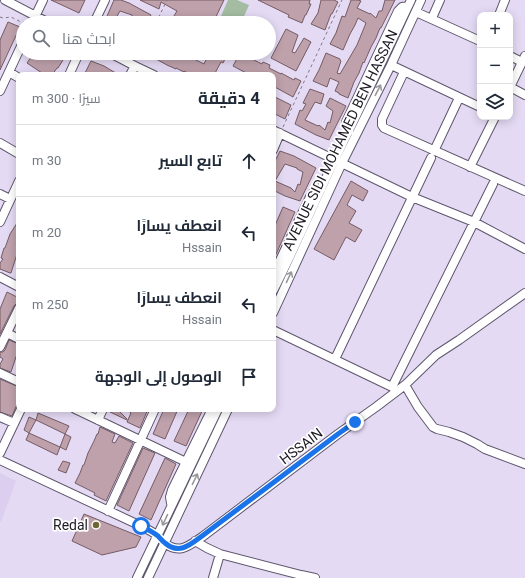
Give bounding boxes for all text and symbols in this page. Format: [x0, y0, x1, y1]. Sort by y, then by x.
map controls [477, 12, 513, 120]
button: + [477, 12, 513, 48]
search box [16, 16, 276, 60]
icon: search [30, 27, 52, 49]
street label: AVENUE SIDI MOHAMED BEN HASSAN [279, 27, 401, 253]
text: ابحث هنا [62, 30, 116, 48]
button: − [477, 48, 513, 84]
button: layers [477, 84, 513, 120]
one-way arrow [375, 85, 383, 97]
text: 4 دقيقة [198, 88, 260, 108]
text: سيرًا · 300 m [32, 91, 100, 106]
icon: ahead [238, 150, 260, 172]
text: تابع السير [159, 152, 222, 170]
text: 30 m [32, 153, 61, 168]
text: انعطف يسارًا [136, 217, 222, 235]
icon: left [238, 222, 260, 244]
text: 20 m [32, 225, 61, 240]
text: Hssain [182, 240, 222, 255]
one-way arrow [286, 272, 293, 284]
text: انعطف يسارًا [136, 289, 222, 307]
icon: left [238, 294, 260, 316]
text: 250 m [32, 297, 69, 312]
text: Hssain [182, 312, 222, 327]
icon: arrive [238, 366, 260, 388]
text: الوصول إلى الوجهة [95, 368, 222, 386]
route end [346, 413, 364, 431]
street label: HSSAIN [276, 425, 326, 467]
one-way arrow [192, 474, 199, 486]
one-way arrow [161, 514, 168, 526]
place label: Redal [53, 517, 88, 533]
route start [132, 517, 150, 535]
marker: Redal [91, 520, 101, 530]

